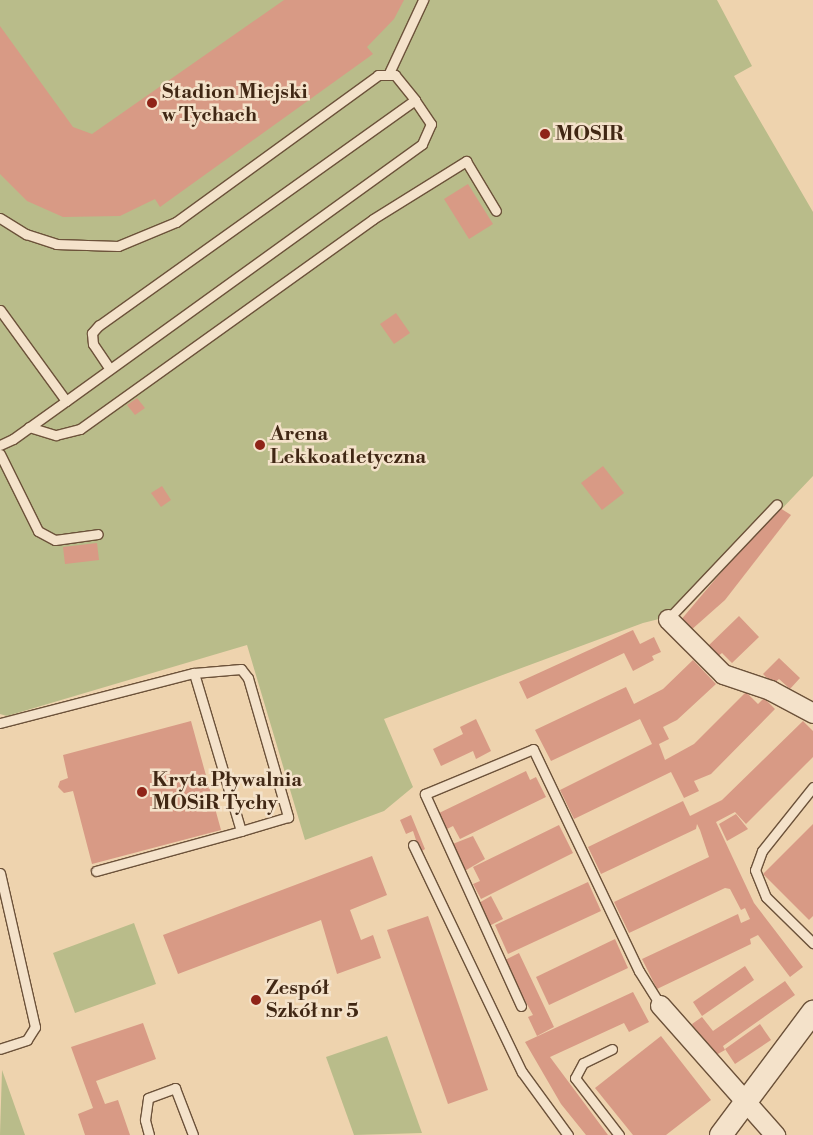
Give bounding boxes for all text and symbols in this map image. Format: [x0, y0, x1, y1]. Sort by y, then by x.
place label: Stadion Miejski w Tychach [162, 80, 308, 127]
marker: Stadion Miejski w Tychach [146, 97, 158, 109]
place label: MOSIR [555, 122, 624, 146]
marker: MOSIR [539, 128, 551, 140]
place label: Arena Lekkoatletyczna [270, 422, 426, 469]
marker: Arena Lekkoatletyczna [254, 439, 266, 451]
place label: Kryta Pływalnia MOSiR Tychy [152, 768, 302, 815]
marker: Kryta Pływalnia MOSiR Tychy [136, 786, 148, 798]
place label: Zespół Szkół nr 5 [266, 976, 359, 1023]
marker: Zespół Szkół nr 5 [250, 994, 262, 1006]

